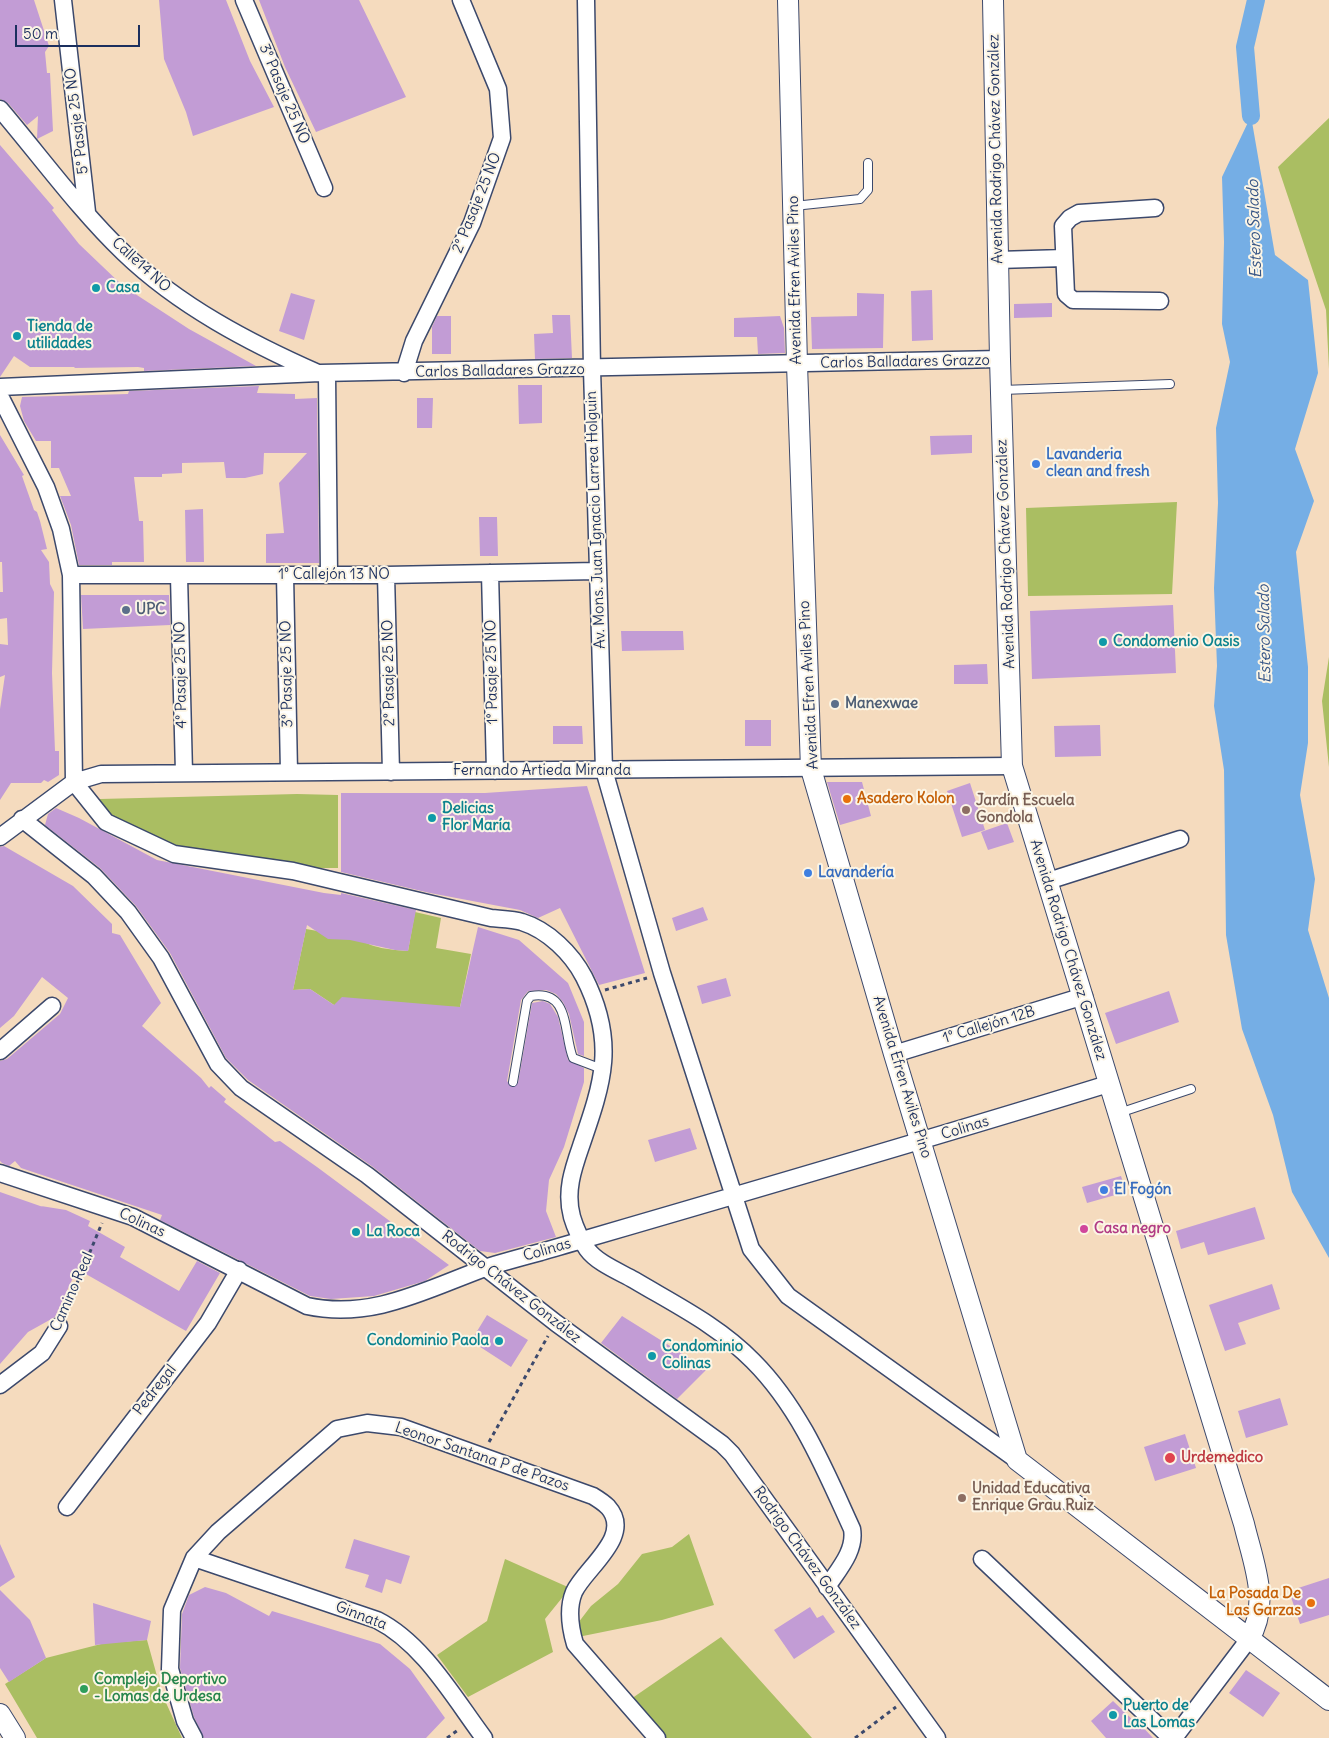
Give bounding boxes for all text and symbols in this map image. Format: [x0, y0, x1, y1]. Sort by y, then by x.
scale bar [18, 15, 142, 47]
text: 50 m [23, 24, 58, 43]
street label: Avenida Rodrigo Chávez González [985, 34, 1007, 264]
street label: 3° Pasaje 25 NO [255, 41, 313, 147]
street label: 5° Pasaje 25 NO [62, 67, 92, 175]
street label: 2° Pasaje 25 NO [449, 150, 505, 256]
water label: Estero Salado [1244, 179, 1266, 279]
street label: Avenida Efren Aviles Pino [785, 195, 805, 365]
street label: Calle14 NO [108, 234, 174, 296]
place label: Casa [106, 279, 140, 297]
marker: Casa [90, 282, 102, 294]
place label: Tienda de utilidades [27, 318, 93, 353]
marker: Tienda de utilidades [11, 330, 23, 342]
street label: Carlos Balladares Grazzo [820, 352, 990, 372]
street label: Carlos Balladares Grazzo [415, 361, 585, 381]
street label: Av. Mons. Juan Ignacio Larrea Holguin [583, 391, 609, 649]
street label: Avenida Rodrigo Chávez González [993, 439, 1019, 669]
place label: Lavanderia clean and fresh [1046, 446, 1150, 481]
marker: Lavanderia clean and fresh [1030, 458, 1042, 470]
street label: 1° Callejón 13 NO [278, 566, 390, 584]
water label: Estero Salado [1255, 584, 1275, 684]
street label: Avenida Efren Aviles Pino [796, 600, 822, 770]
place label: UPC [136, 601, 165, 619]
marker: UPC [120, 604, 132, 616]
street label: 2° Pasaje 25 NO [379, 619, 399, 727]
street label: 3° Pasaje 25 NO [277, 620, 297, 728]
street label: 1° Pasaje 25 NO [482, 620, 502, 724]
street label: 4° Pasaje 25 NO [171, 621, 191, 729]
place label: Condomenio Oasis [1113, 633, 1240, 651]
marker: Condomenio Oasis [1097, 636, 1109, 648]
place label: Manexwae [845, 695, 918, 713]
marker: Manexwae [829, 698, 841, 710]
street label: Fernando Artieda Miranda [453, 762, 631, 780]
place label: Asadero Kolon [857, 790, 955, 808]
place label: Jardín Escuela Gondola [976, 792, 1075, 827]
marker: Asadero Kolon [841, 793, 853, 805]
place label: Delicias Flor María [442, 800, 511, 835]
marker: Jardín Escuela Gondola [960, 804, 972, 816]
marker: Delicias Flor María [426, 812, 438, 824]
street label: Avenida Rodrigo Chávez González [1026, 837, 1110, 1063]
place label: Lavandería [818, 864, 894, 882]
marker: Lavandería [802, 867, 814, 879]
street label: Avenida Efren Aviles Pino [869, 994, 935, 1160]
street label: 1° Callejón 12B [941, 1002, 1037, 1048]
street label: Colinas [939, 1112, 991, 1144]
place label: El Fogón [1114, 1181, 1171, 1199]
marker: El Fogón [1098, 1184, 1110, 1196]
street label: Colinas [116, 1205, 168, 1241]
place label: Casa negro [1094, 1220, 1171, 1238]
place label: La Roca [366, 1223, 420, 1241]
marker: Casa negro [1078, 1223, 1090, 1235]
marker: La Roca [350, 1226, 362, 1238]
street label: Rodrigo Chávez González [438, 1227, 584, 1347]
street label: Colinas [521, 1235, 573, 1265]
street label: Camino Real [47, 1250, 97, 1334]
place label: Condominio Paola [367, 1332, 489, 1350]
marker: Condominio Paola [493, 1335, 505, 1347]
place label: Condominio Colinas [662, 1338, 743, 1373]
marker: Condominio Colinas [646, 1350, 658, 1362]
street label: Pedregal [130, 1361, 180, 1419]
street label: Leonor Santana P de Pazos [392, 1419, 572, 1495]
place label: Urdemedico [1181, 1449, 1263, 1467]
marker: Urdemedico [1163, 1451, 1177, 1465]
place label: Unidad Educativa Enrique Grau Ruiz [972, 1480, 1094, 1515]
street label: Rodrigo Chávez González [749, 1483, 865, 1633]
marker: Unidad Educativa Enrique Grau Ruiz [956, 1492, 968, 1504]
place label: La Posada De Las Garzas [1209, 1585, 1301, 1620]
marker: La Posada De Las Garzas [1305, 1597, 1317, 1609]
street label: Ginnata [333, 1598, 389, 1634]
place label: Complejo Deportivo - Lomas de Urdesa [94, 1671, 227, 1706]
marker: Complejo Deportivo - Lomas de Urdesa [78, 1683, 90, 1695]
place label: Puerto de Las Lomas [1123, 1697, 1195, 1732]
marker: Puerto de Las Lomas [1107, 1709, 1119, 1721]

